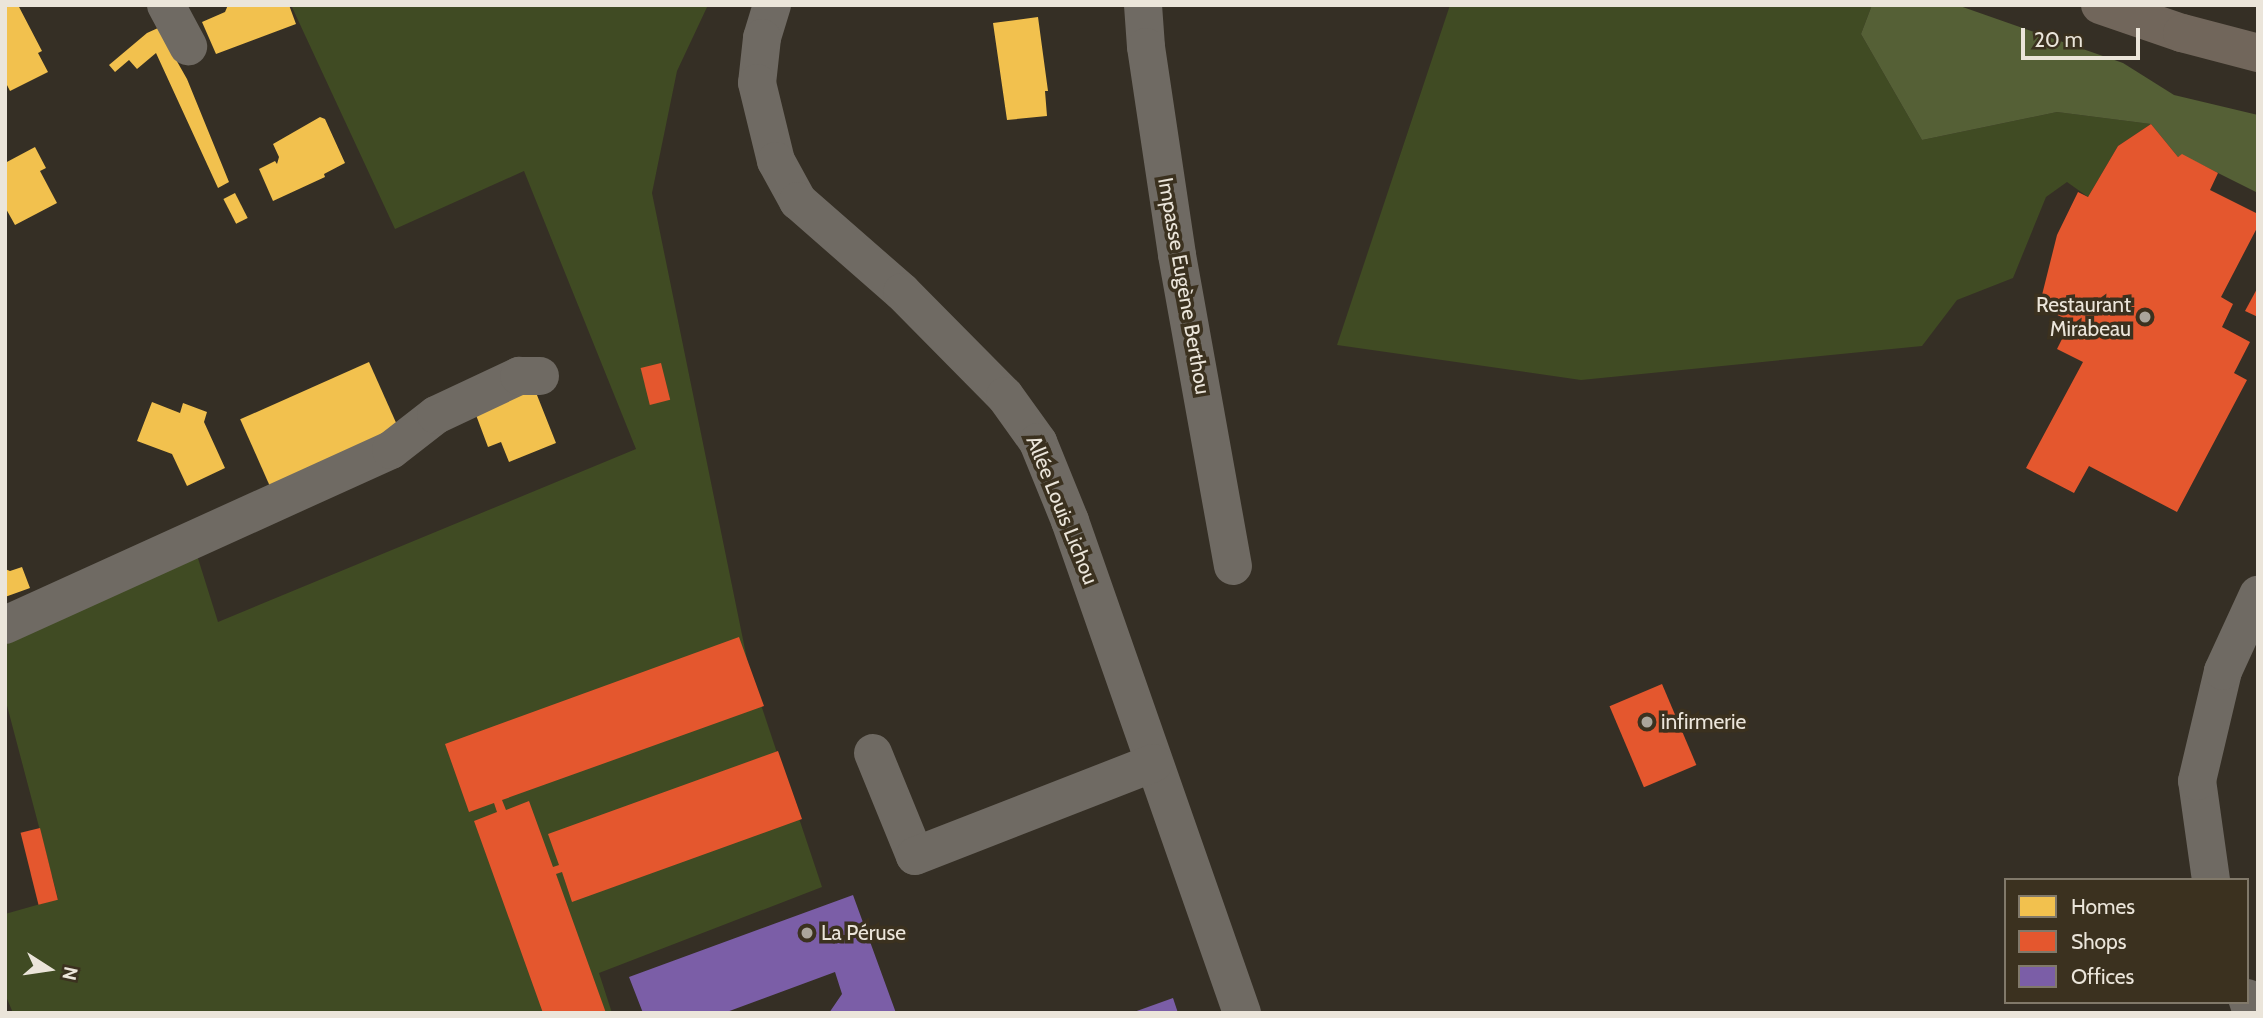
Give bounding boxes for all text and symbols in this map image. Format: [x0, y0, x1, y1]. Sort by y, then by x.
scale bar [2025, 14, 2144, 58]
text: 20 m [2034, 27, 2083, 52]
street label: Impasse Eugène Berthou [1153, 176, 1215, 396]
place label: Restaurant Mirabeau [2036, 292, 2131, 342]
marker: Restaurant Mirabeau [2137, 309, 2153, 325]
street label: Allée Louis Lichou [1021, 432, 1103, 588]
place label: infirmerie [1661, 709, 1746, 735]
marker: infirmerie [1639, 714, 1655, 730]
legend [2004, 878, 2249, 1004]
text: Homes [2071, 894, 2135, 919]
place label: La Péruse [821, 920, 906, 946]
marker: La Péruse [799, 925, 815, 941]
text: Shops [2071, 929, 2126, 954]
north arrow [14, 934, 84, 1004]
text: Offices [2071, 964, 2134, 989]
text: N [57, 965, 83, 982]

